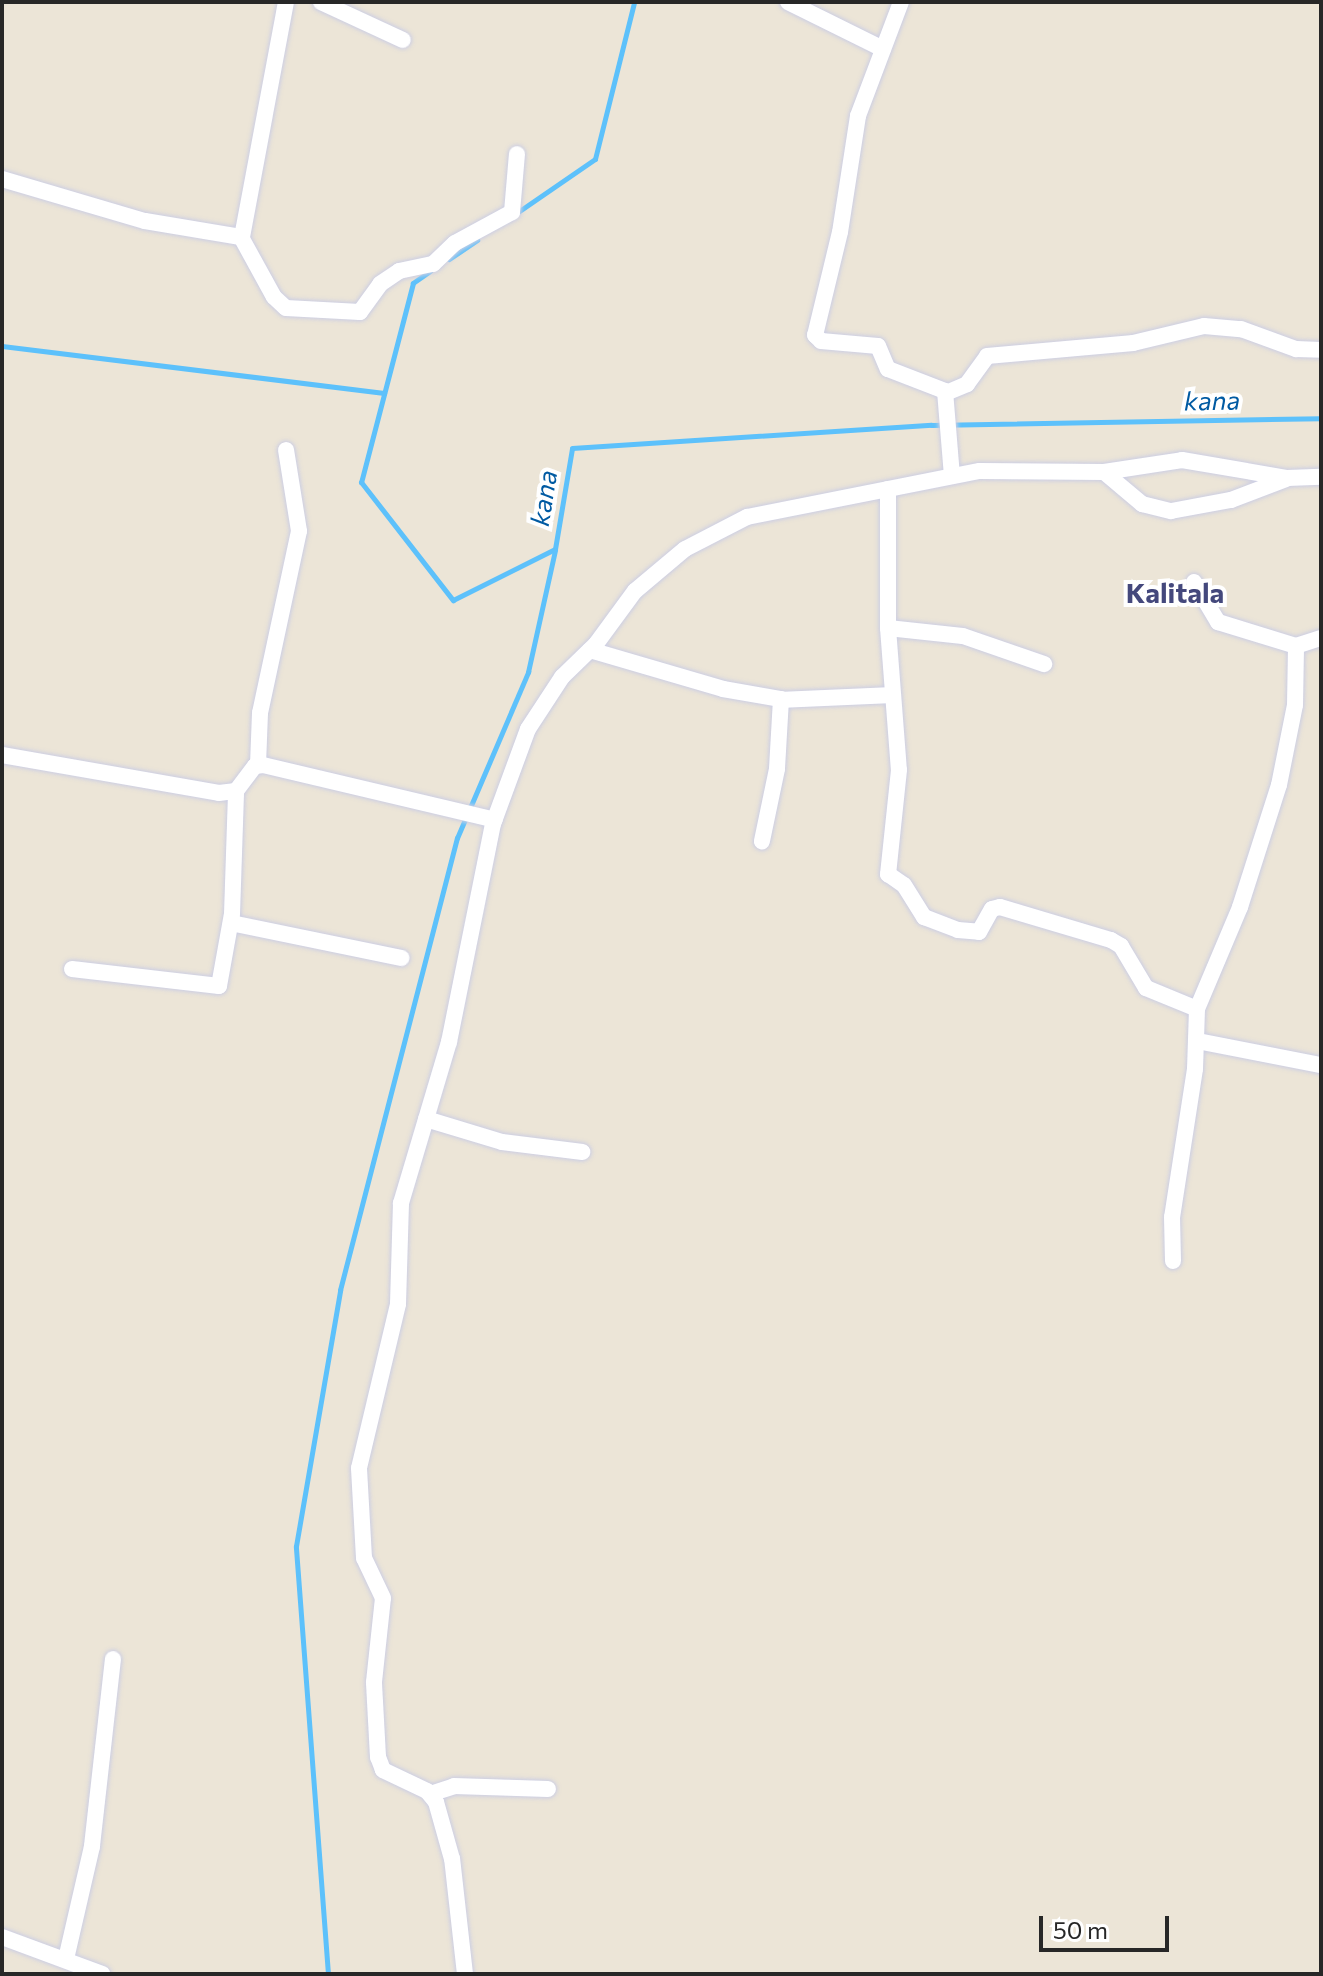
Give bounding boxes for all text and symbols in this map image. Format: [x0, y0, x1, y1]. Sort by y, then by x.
water label: kana [1184, 384, 1240, 416]
water label: kana [523, 468, 563, 528]
district label: Kalitala [1126, 575, 1224, 609]
scale bar [1043, 1900, 1173, 1950]
text: 50 m [1053, 1915, 1108, 1944]

